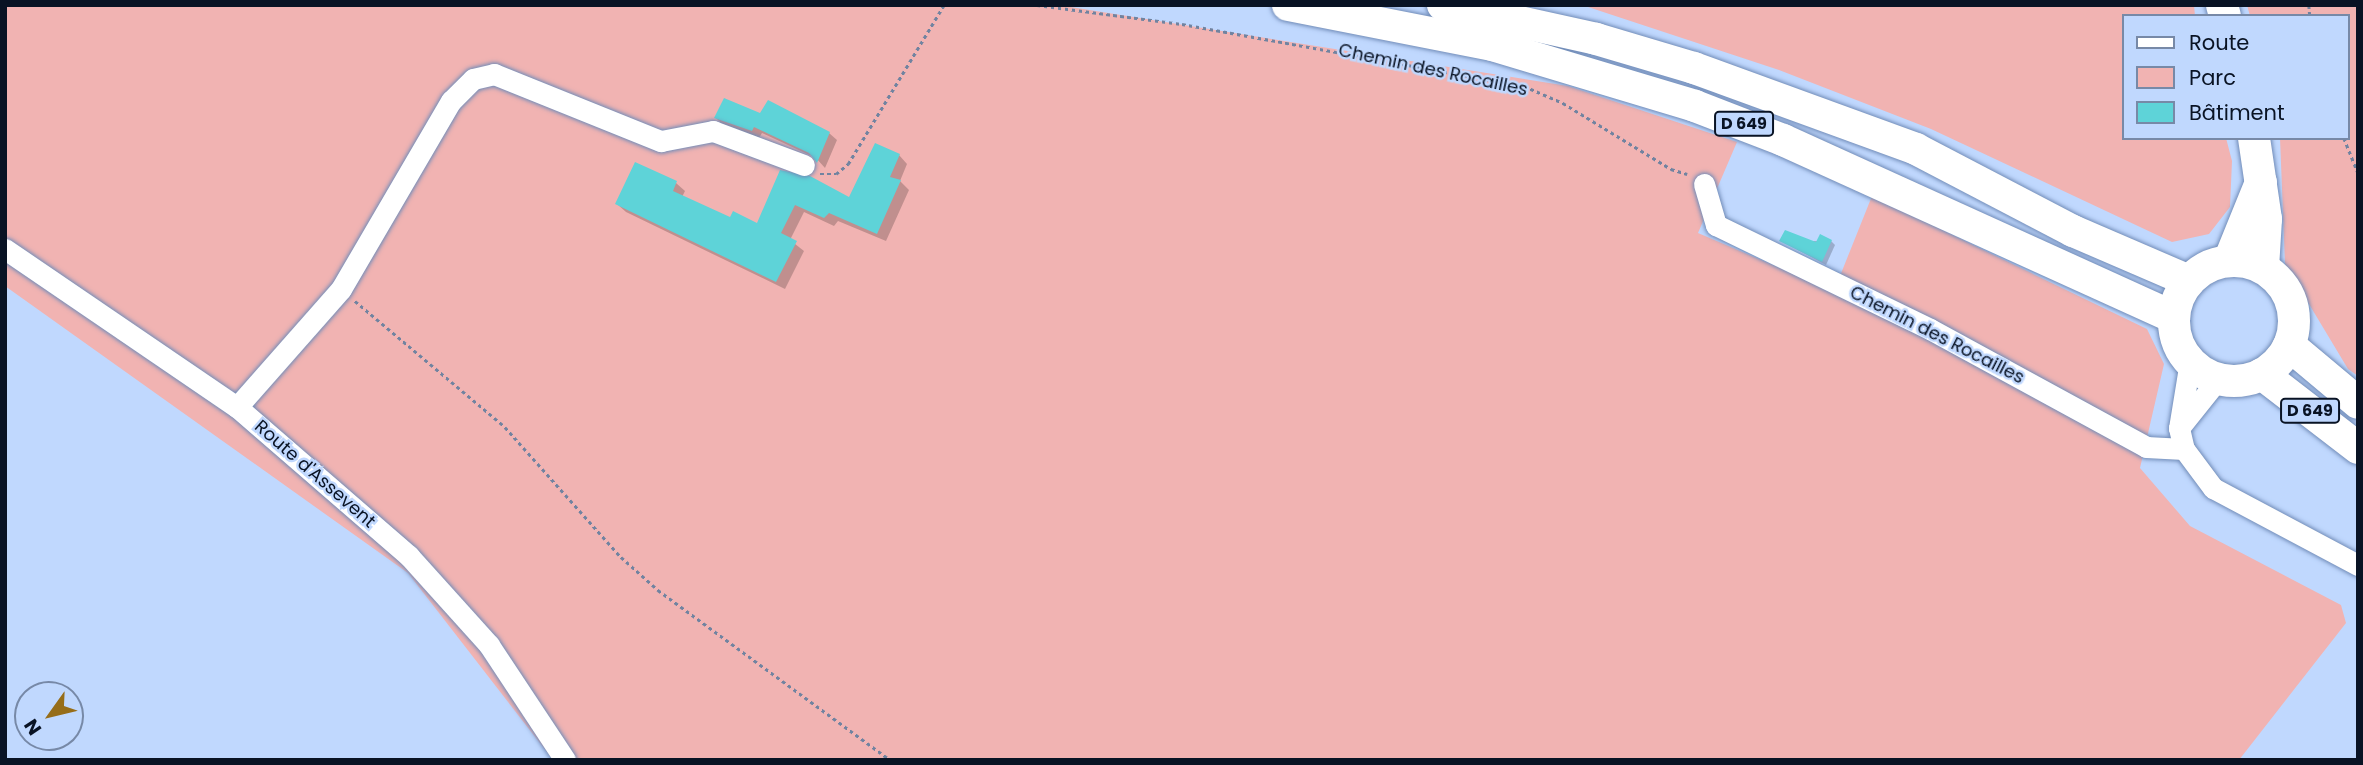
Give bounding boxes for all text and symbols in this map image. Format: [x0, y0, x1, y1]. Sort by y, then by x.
legend [2122, 14, 2349, 140]
text: Route [2189, 28, 2249, 57]
street label: Chemin des Rocailles [1336, 39, 1530, 101]
text: Parc [2189, 63, 2236, 92]
text: Bâtiment [2189, 98, 2285, 127]
road number: D 649 [1712, 112, 1776, 136]
street label: Chemin des Rocailles [1846, 282, 2028, 388]
road number: D 649 [2278, 398, 2342, 424]
street label: Route d'Assevent [250, 416, 380, 532]
north arrow [14, 681, 84, 751]
text: N [18, 713, 48, 740]

